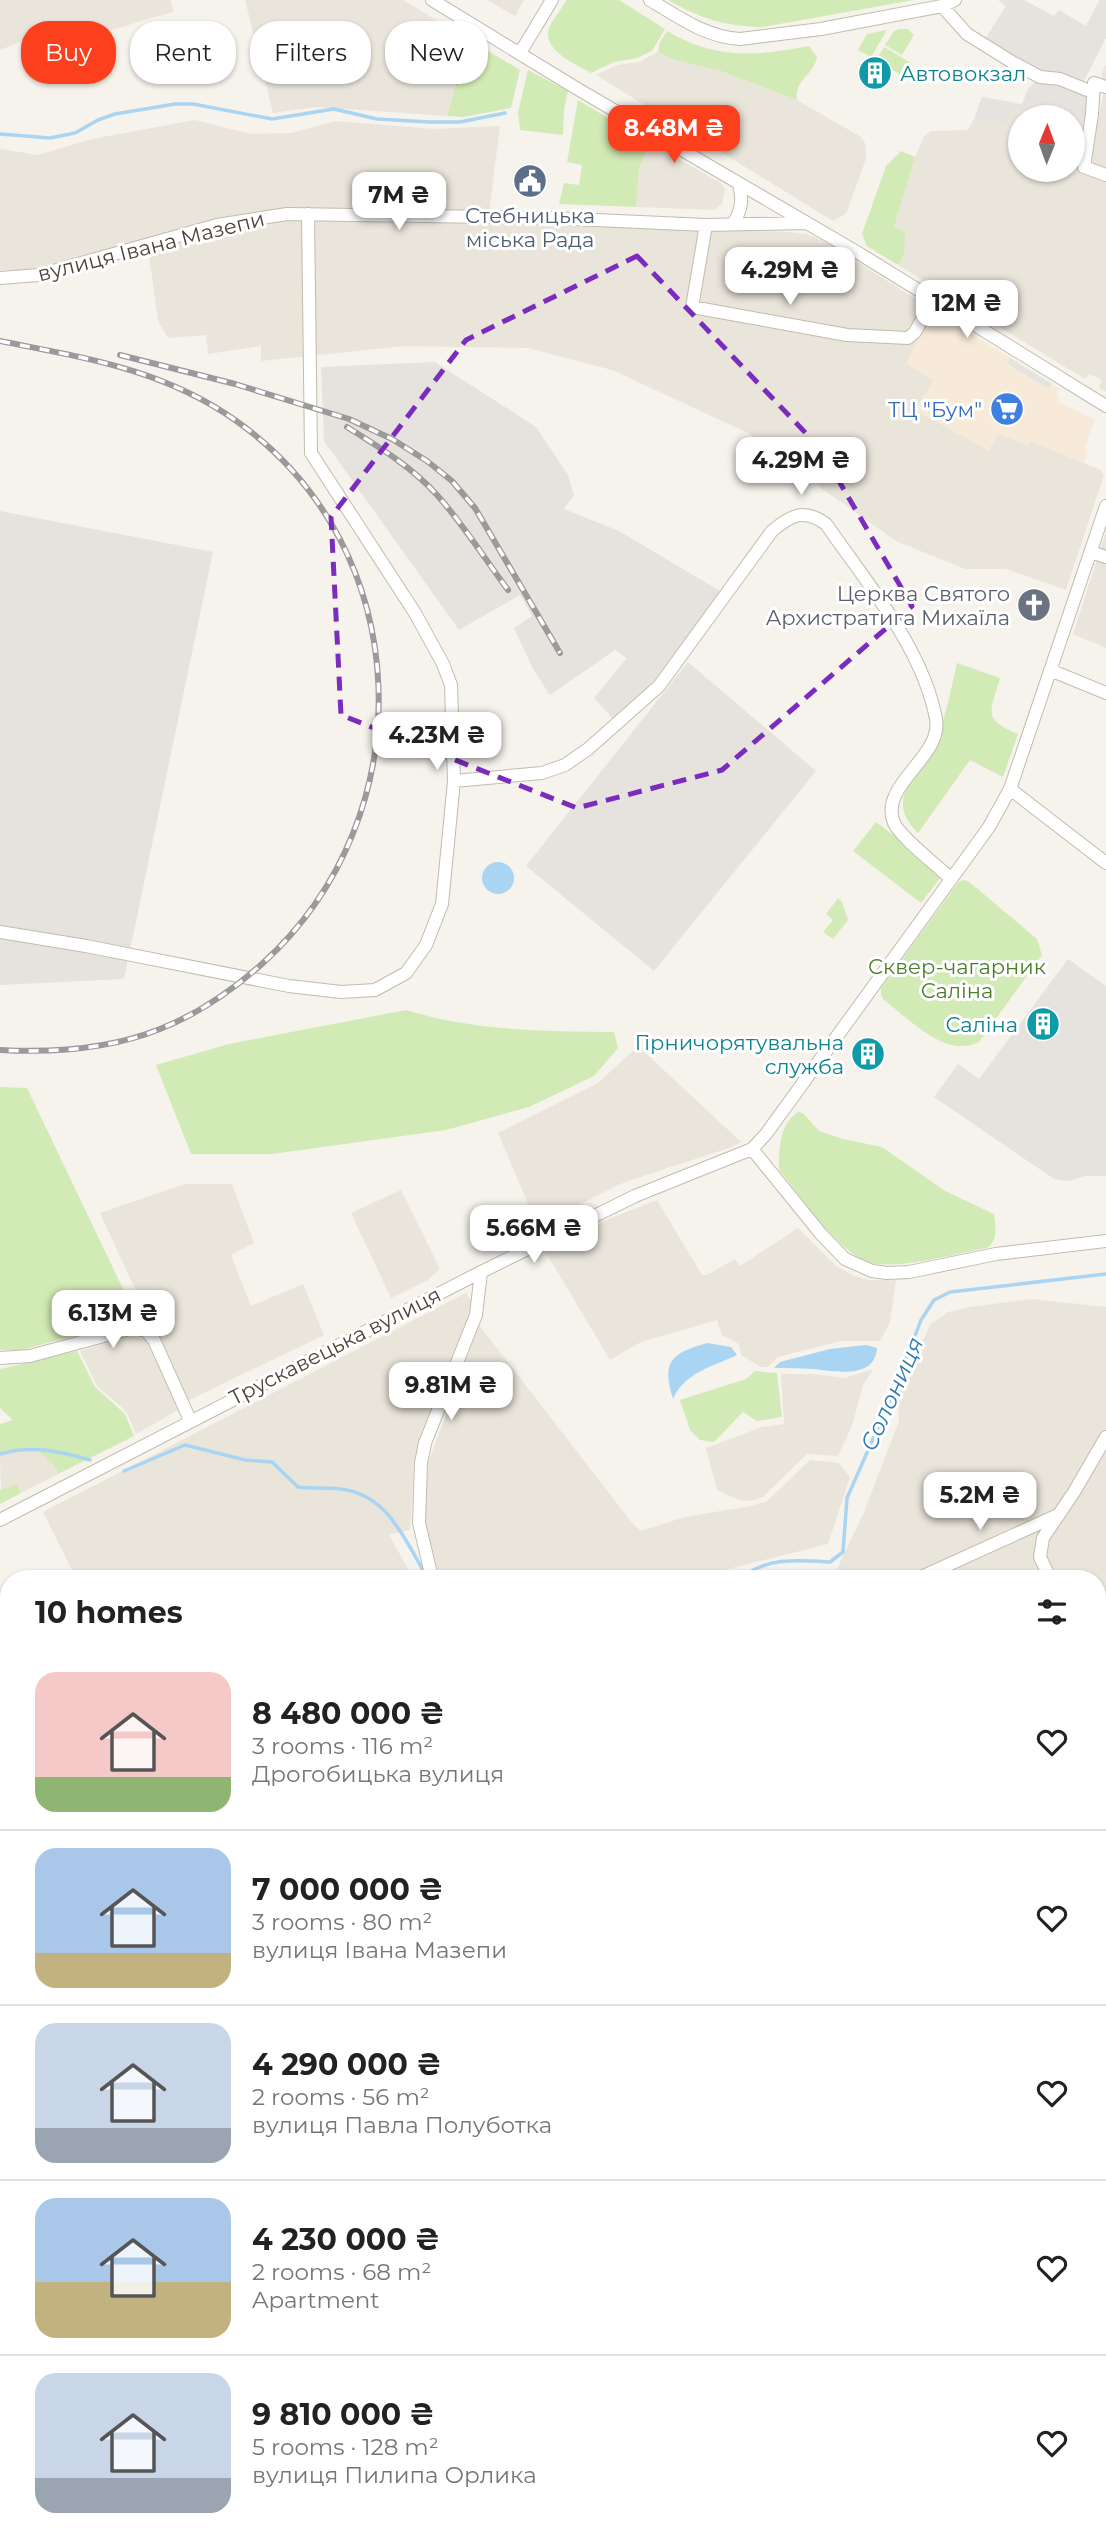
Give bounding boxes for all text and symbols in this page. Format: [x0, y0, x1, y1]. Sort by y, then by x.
chip: Buy [21, 21, 116, 84]
chip: Rent [130, 21, 236, 84]
chip: Filters [250, 21, 371, 84]
chip: New [385, 21, 488, 84]
building icon: Автовокзал [856, 54, 894, 92]
place label: Автовокзал [900, 61, 1026, 86]
north arrow [1008, 105, 1085, 182]
map controls [1008, 105, 1085, 182]
pin: 8.48M ₴ [609, 106, 739, 165]
text: 8.48M ₴ [624, 114, 724, 142]
public building icon: Стебницька міська Рада [511, 162, 549, 200]
pin: 7M ₴ [358, 173, 440, 232]
text: 7M ₴ [368, 181, 430, 209]
place label: Стебницька міська Рада [465, 203, 595, 252]
street label: вулиця Івана Мазепи [35, 206, 267, 286]
pin: 4.29M ₴ [725, 247, 855, 307]
text: 4.29M ₴ [741, 256, 839, 284]
pin: 12M ₴ [918, 280, 1016, 340]
text: 12M ₴ [932, 289, 1002, 317]
supermarket icon: ТЦ "Бум" [988, 390, 1026, 428]
place label: ТЦ "Бум" [888, 397, 982, 422]
pin: 4.29M ₴ [736, 438, 866, 497]
text: 4.29M ₴ [752, 446, 850, 474]
place label: Церква Святого Архистратига Михаїла [766, 581, 1010, 630]
church icon: Церква Святого Архистратига Михаїла [1015, 586, 1053, 624]
pin: 4.23M ₴ [372, 712, 502, 772]
text: 4.23M ₴ [388, 721, 486, 749]
park label: Сквер-чагарник Саліна [868, 954, 1046, 1003]
building icon: Саліна [1024, 1005, 1062, 1043]
place label: Саліна [945, 1012, 1018, 1037]
place label: Гірничорятувальна служба [635, 1030, 844, 1079]
building icon: Гірничорятувальна служба [849, 1035, 887, 1073]
pin: 5.66M ₴ [469, 1206, 599, 1265]
text: 5.66M ₴ [486, 1214, 582, 1242]
street label: Трускавецька вулиця [225, 1282, 445, 1410]
pin: 6.13M ₴ [48, 1290, 178, 1350]
text: 6.13M ₴ [68, 1299, 158, 1327]
water label: Солониця [855, 1333, 929, 1455]
pin: 9.81M ₴ [386, 1362, 516, 1422]
text: 9.81M ₴ [405, 1371, 497, 1399]
pin: 5.2M ₴ [923, 1472, 1037, 1532]
text: 5.2M ₴ [940, 1481, 1020, 1509]
icon: filters [1033, 1593, 1071, 1631]
text: 10 homes [35, 1594, 183, 1631]
text: 8 480 000 ₴ [252, 1695, 444, 1732]
icon: home [91, 1700, 175, 1784]
icon: heart [1033, 1723, 1071, 1761]
text: 3 rooms · 116 m² [252, 1732, 433, 1760]
text: Дрогобицька вулиця [252, 1760, 504, 1788]
text: 7 000 000 ₴ [252, 1871, 443, 1908]
icon: home [91, 1876, 175, 1960]
icon: heart [1033, 1899, 1071, 1937]
text: 3 rooms · 80 m² [252, 1908, 432, 1936]
text: вулиця Івана Мазепи [252, 1936, 507, 1964]
text: 4 290 000 ₴ [252, 2046, 441, 2083]
icon: home [91, 2051, 175, 2135]
icon: heart [1033, 2074, 1071, 2112]
text: 2 rooms · 56 m² [252, 2083, 430, 2111]
text: вулиця Павла Полуботка [252, 2111, 552, 2139]
text: 4 230 000 ₴ [252, 2221, 440, 2258]
icon: home [91, 2226, 175, 2310]
icon: heart [1033, 2249, 1071, 2287]
text: 2 rooms · 68 m² [252, 2258, 431, 2286]
text: Apartment [252, 2286, 380, 2314]
text: 9 810 000 ₴ [252, 2396, 434, 2433]
icon: home [91, 2401, 175, 2485]
icon: heart [1033, 2424, 1071, 2462]
text: 5 rooms · 128 m² [252, 2433, 439, 2461]
text: вулиця Пилипа Орлика [252, 2461, 537, 2489]

